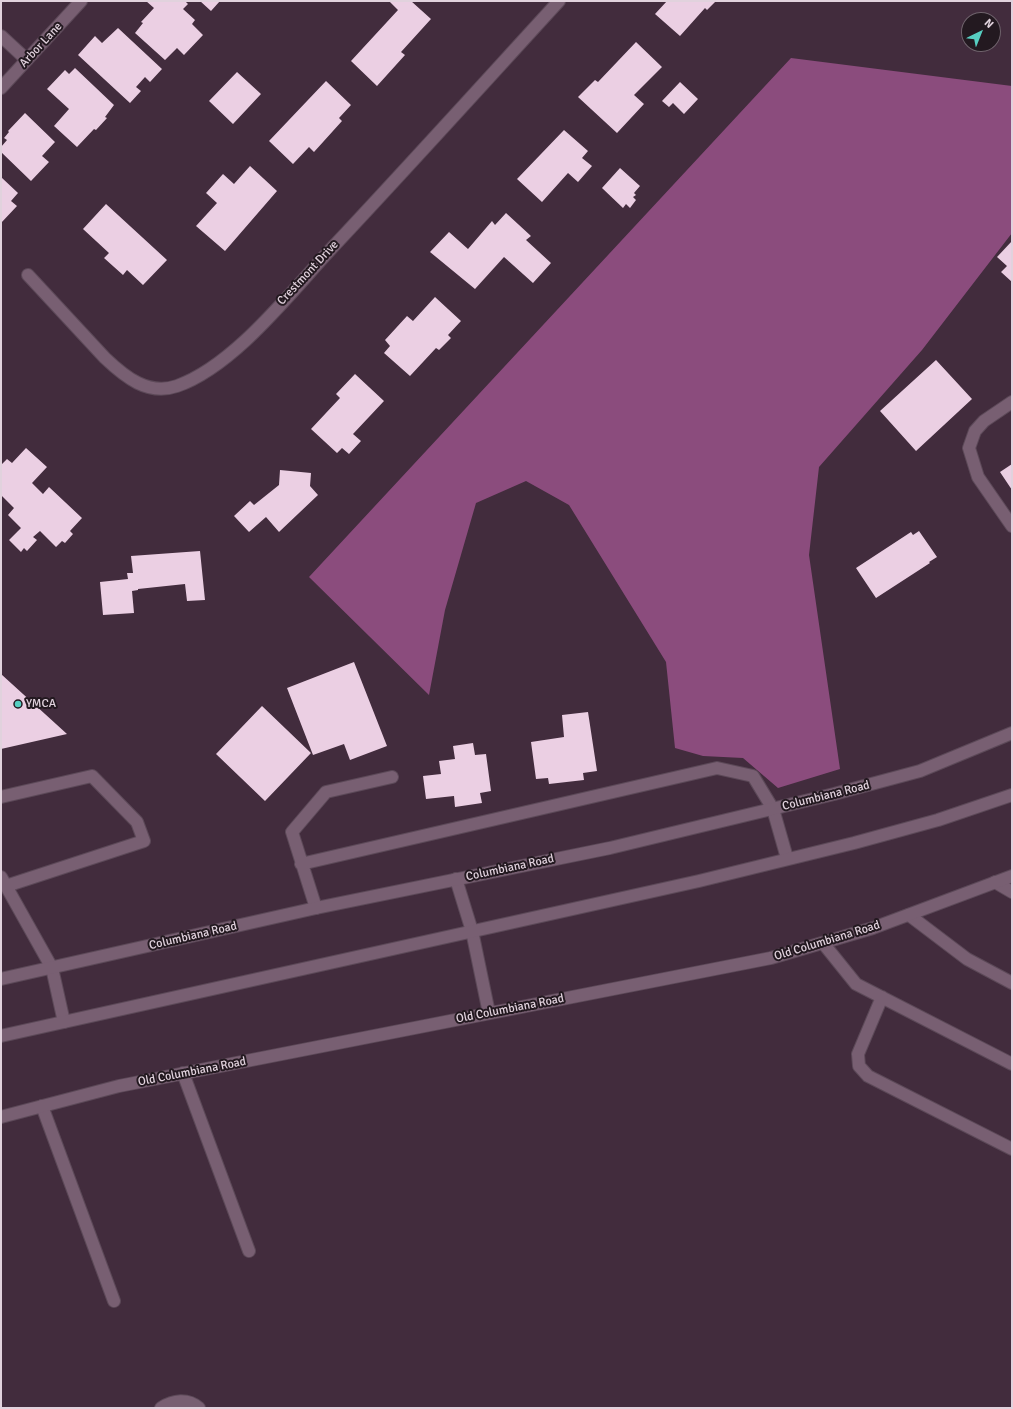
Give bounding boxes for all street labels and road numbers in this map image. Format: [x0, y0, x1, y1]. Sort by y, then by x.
street label: Arbor Lane [17, 20, 65, 70]
street label: Crestmont Drive [274, 238, 342, 308]
street label: Columbiana Road [781, 778, 871, 814]
street label: Columbiana Road [465, 852, 555, 884]
street label: Old Columbiana Road [772, 918, 882, 964]
street label: Columbiana Road [148, 919, 238, 953]
street label: Old Columbiana Road [455, 991, 565, 1027]
street label: Old Columbiana Road [137, 1054, 247, 1090]

